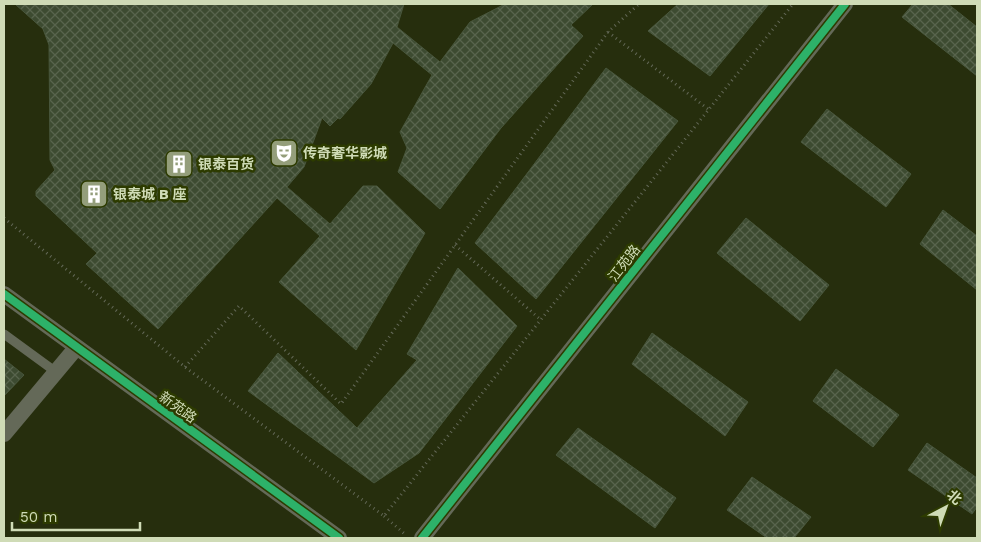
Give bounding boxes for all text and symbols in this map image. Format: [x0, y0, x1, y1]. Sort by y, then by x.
theatre icon: 传奇奢华影城 [269, 138, 299, 168]
place label: 传奇奢华影城 [303, 145, 387, 161]
building icon: 银泰百货 [164, 149, 194, 179]
place label: 银泰百货 [198, 156, 254, 172]
building icon: 银泰城 B 座 [79, 179, 109, 209]
place label: 银泰城 B 座 [113, 186, 187, 202]
street label: 江苑路 [605, 242, 643, 284]
street label: 新苑路 [156, 388, 200, 426]
north arrow [921, 482, 971, 532]
text: 北 [944, 487, 965, 508]
scale bar [12, 500, 140, 532]
text: 50 m [20, 508, 57, 526]

